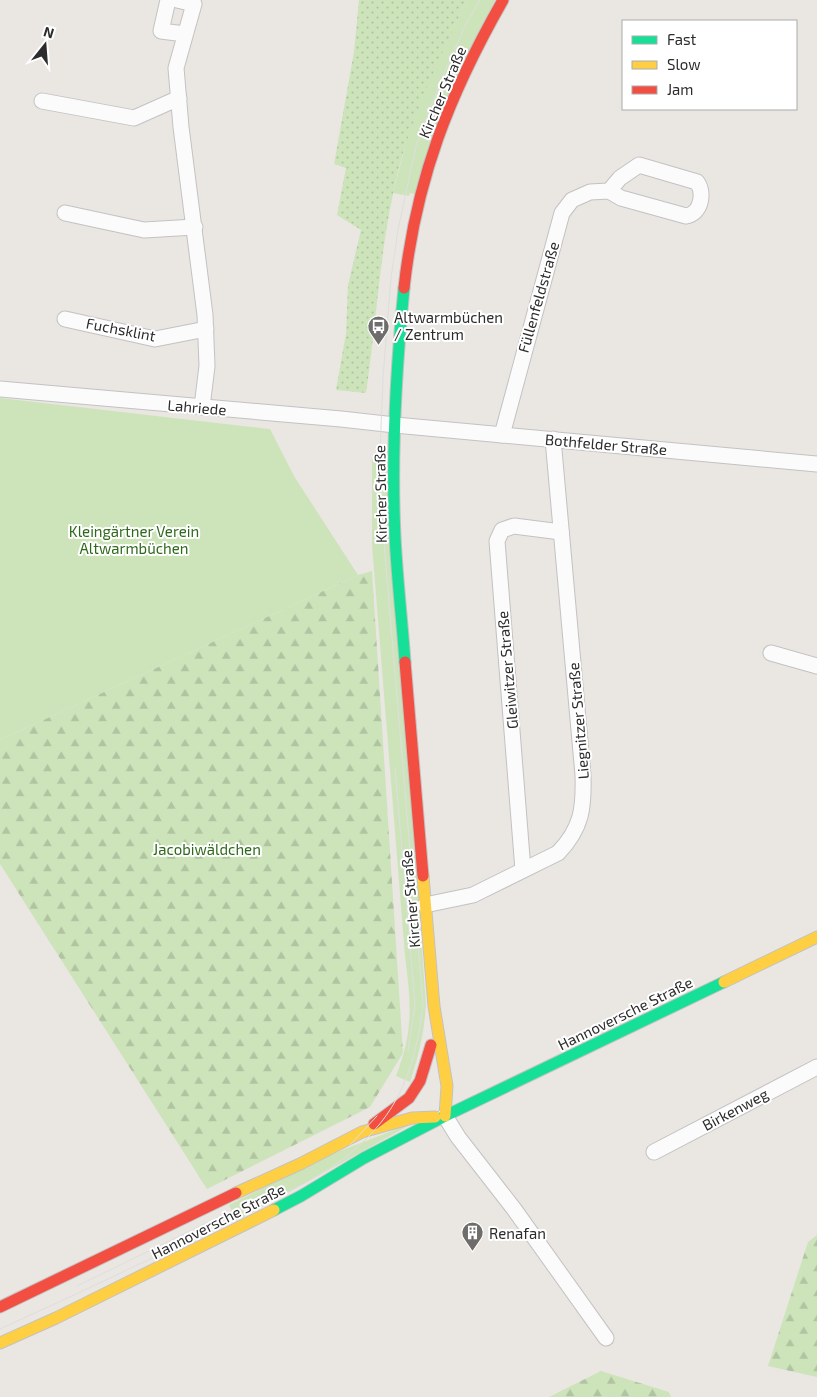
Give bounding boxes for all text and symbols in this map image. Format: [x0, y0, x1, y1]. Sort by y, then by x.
north arrow [20, 20, 70, 70]
legend [622, 20, 797, 110]
text: N [42, 22, 56, 42]
text: Fast [667, 30, 697, 48]
street label: Kircher Straße [415, 43, 469, 141]
text: Slow [667, 55, 701, 73]
text: Jam [667, 80, 693, 98]
street label: Füllenfeldstraße [514, 239, 562, 355]
place label: Altwarmbüchen / Zentrum [394, 308, 503, 343]
street label: Fuchsklint [85, 313, 158, 345]
bus stop icon: Altwarmbüchen / Zentrum [366, 314, 390, 345]
street label: Lahriede [167, 395, 227, 419]
street label: Bothfelder Straße [544, 430, 668, 458]
street label: Kircher Straße [370, 445, 390, 543]
park label: Kleingärtner Verein Altwarmbüchen [69, 522, 199, 557]
street label: Gleiwitzer Straße [493, 610, 521, 730]
street label: Liegnitzer Straße [564, 662, 592, 780]
park label: Jacobiwäldchen [153, 840, 261, 858]
street label: Kircher Straße [397, 849, 423, 949]
street label: Hannoversche Straße [555, 973, 695, 1053]
street label: Birkenweg [699, 1084, 772, 1134]
street label: Hannoversche Straße [148, 1179, 288, 1263]
building icon: Renafan [461, 1221, 485, 1252]
place label: Renafan [489, 1224, 546, 1242]

